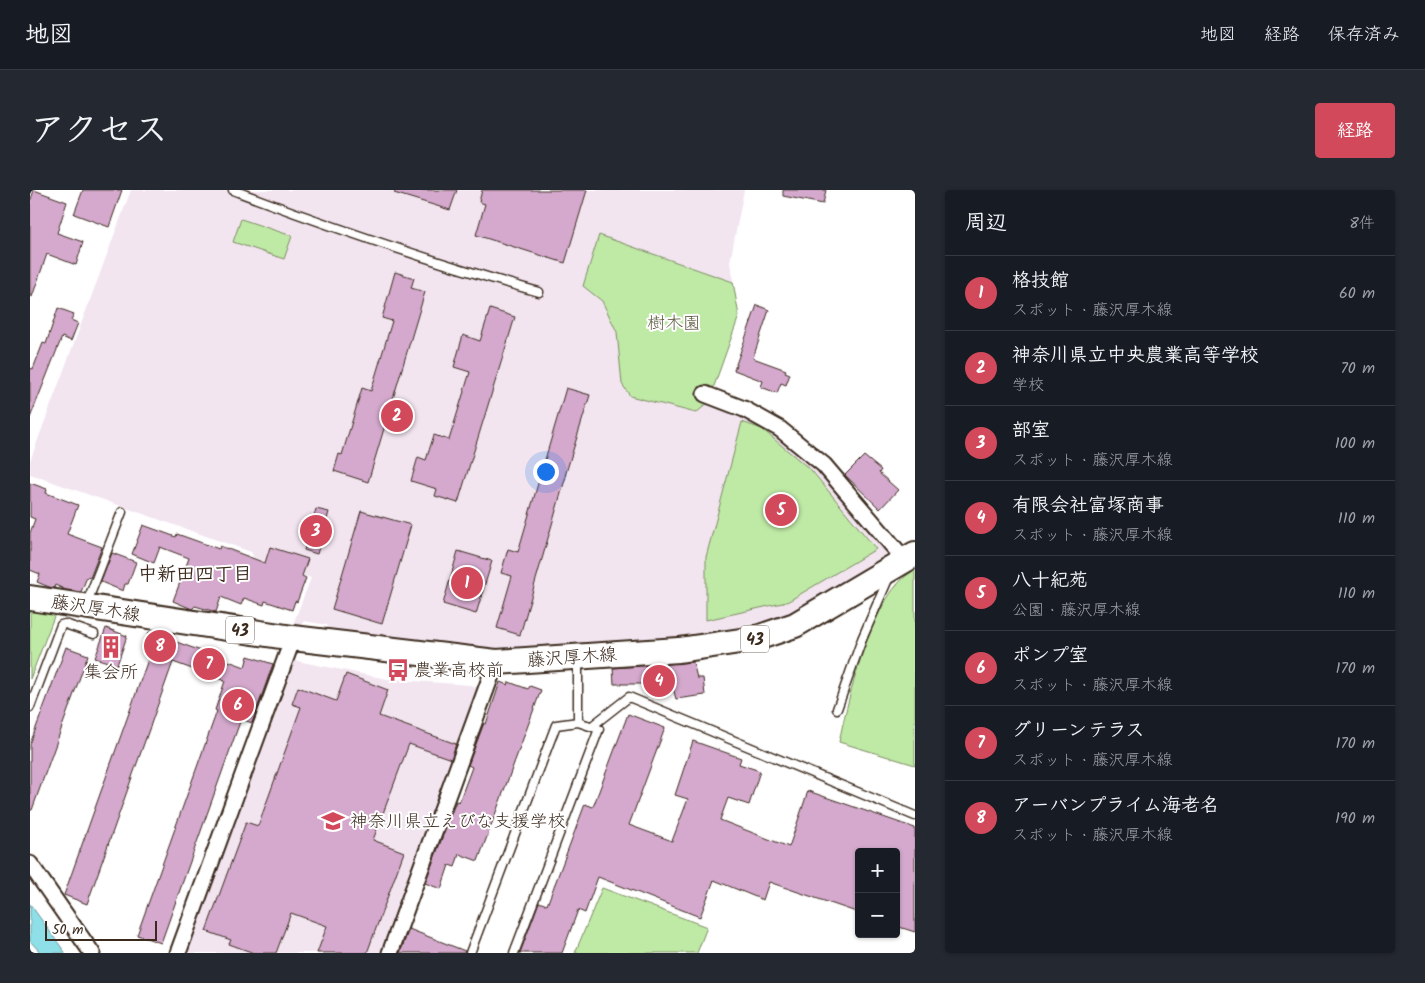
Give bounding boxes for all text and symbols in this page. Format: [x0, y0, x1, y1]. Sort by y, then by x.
text: 地図 [25, 16, 73, 55]
text: 地図 [1200, 21, 1236, 50]
text: 経路 [1264, 21, 1300, 50]
text: 保存済み [1328, 21, 1400, 50]
button: 経路 [1315, 103, 1395, 158]
text: アクセス [30, 104, 168, 160]
text: 周辺 [965, 207, 1007, 240]
text: 8件 [1349, 211, 1375, 236]
text: 格技館 [1012, 266, 1069, 296]
text: 1 [979, 281, 983, 306]
text: 60 m [1339, 281, 1375, 306]
text: スポット · 藤沢厚木線 [1012, 298, 1173, 323]
park label: 樹木園 [647, 310, 701, 339]
text: 神奈川県立中央農業高等学校 [1012, 341, 1259, 371]
text: 2 [976, 356, 986, 381]
text: 70 m [1340, 356, 1375, 381]
text: 学校 [1012, 373, 1044, 398]
pin: 2 [381, 397, 413, 435]
text: 部室 [1012, 416, 1050, 446]
text: 3 [977, 431, 985, 456]
text: 100 m [1335, 431, 1375, 456]
text: スポット · 藤沢厚木線 [1012, 448, 1173, 473]
your location [533, 459, 559, 485]
pin: 5 [765, 491, 797, 529]
text: 有限会社富塚商事 [1012, 491, 1164, 521]
text: 4 [977, 506, 985, 531]
text: 110 m [1338, 506, 1375, 531]
pin: 3 [300, 512, 332, 550]
text: スポット · 藤沢厚木線 [1012, 523, 1173, 548]
district label: 中新田四丁目 [138, 560, 252, 590]
pin: 1 [451, 564, 483, 602]
text: 八十紀苑 [1012, 566, 1088, 596]
text: 5 [977, 581, 985, 606]
text: 110 m [1338, 581, 1375, 606]
street label: 藤沢厚木線 [49, 588, 142, 631]
text: 公園 · 藤沢厚木線 [1012, 598, 1141, 623]
road number: 43 [226, 616, 254, 644]
road number: 43 [741, 626, 769, 652]
pin: 8 [144, 627, 176, 665]
building icon: 集会所 [98, 634, 124, 660]
street label: 藤沢厚木線 [526, 641, 618, 676]
text: ポンプ室 [1012, 641, 1088, 671]
pin: 7 [193, 645, 225, 683]
text: 6 [977, 656, 985, 681]
text: 170 m [1335, 656, 1375, 681]
bus stop icon: 農業高校前 [385, 657, 411, 683]
place label: 農業高校前 [414, 657, 504, 686]
place label: 集会所 [84, 659, 138, 688]
pin: 4 [643, 662, 675, 700]
text: スポット · 藤沢厚木線 [1012, 673, 1173, 698]
pin: 6 [222, 686, 254, 724]
text: グリーンテラス [1012, 716, 1145, 746]
text: 7 [977, 731, 985, 756]
text: 170 m [1335, 731, 1375, 756]
text: スポット · 藤沢厚木線 [1012, 748, 1173, 773]
text: アーバンプライム海老名 [1012, 791, 1219, 821]
text: 8 [976, 806, 986, 831]
text: 190 m [1335, 806, 1375, 831]
school or university icon: 神奈川県立えびな支援学校 [320, 808, 346, 834]
place label: 神奈川県立えびな支援学校 [350, 808, 566, 837]
text: スポット · 藤沢厚木線 [1012, 823, 1173, 848]
map controls [855, 848, 900, 938]
button: + [855, 848, 900, 893]
button: − [855, 893, 900, 938]
scale bar [45, 918, 158, 941]
text: 50 m [52, 919, 83, 941]

